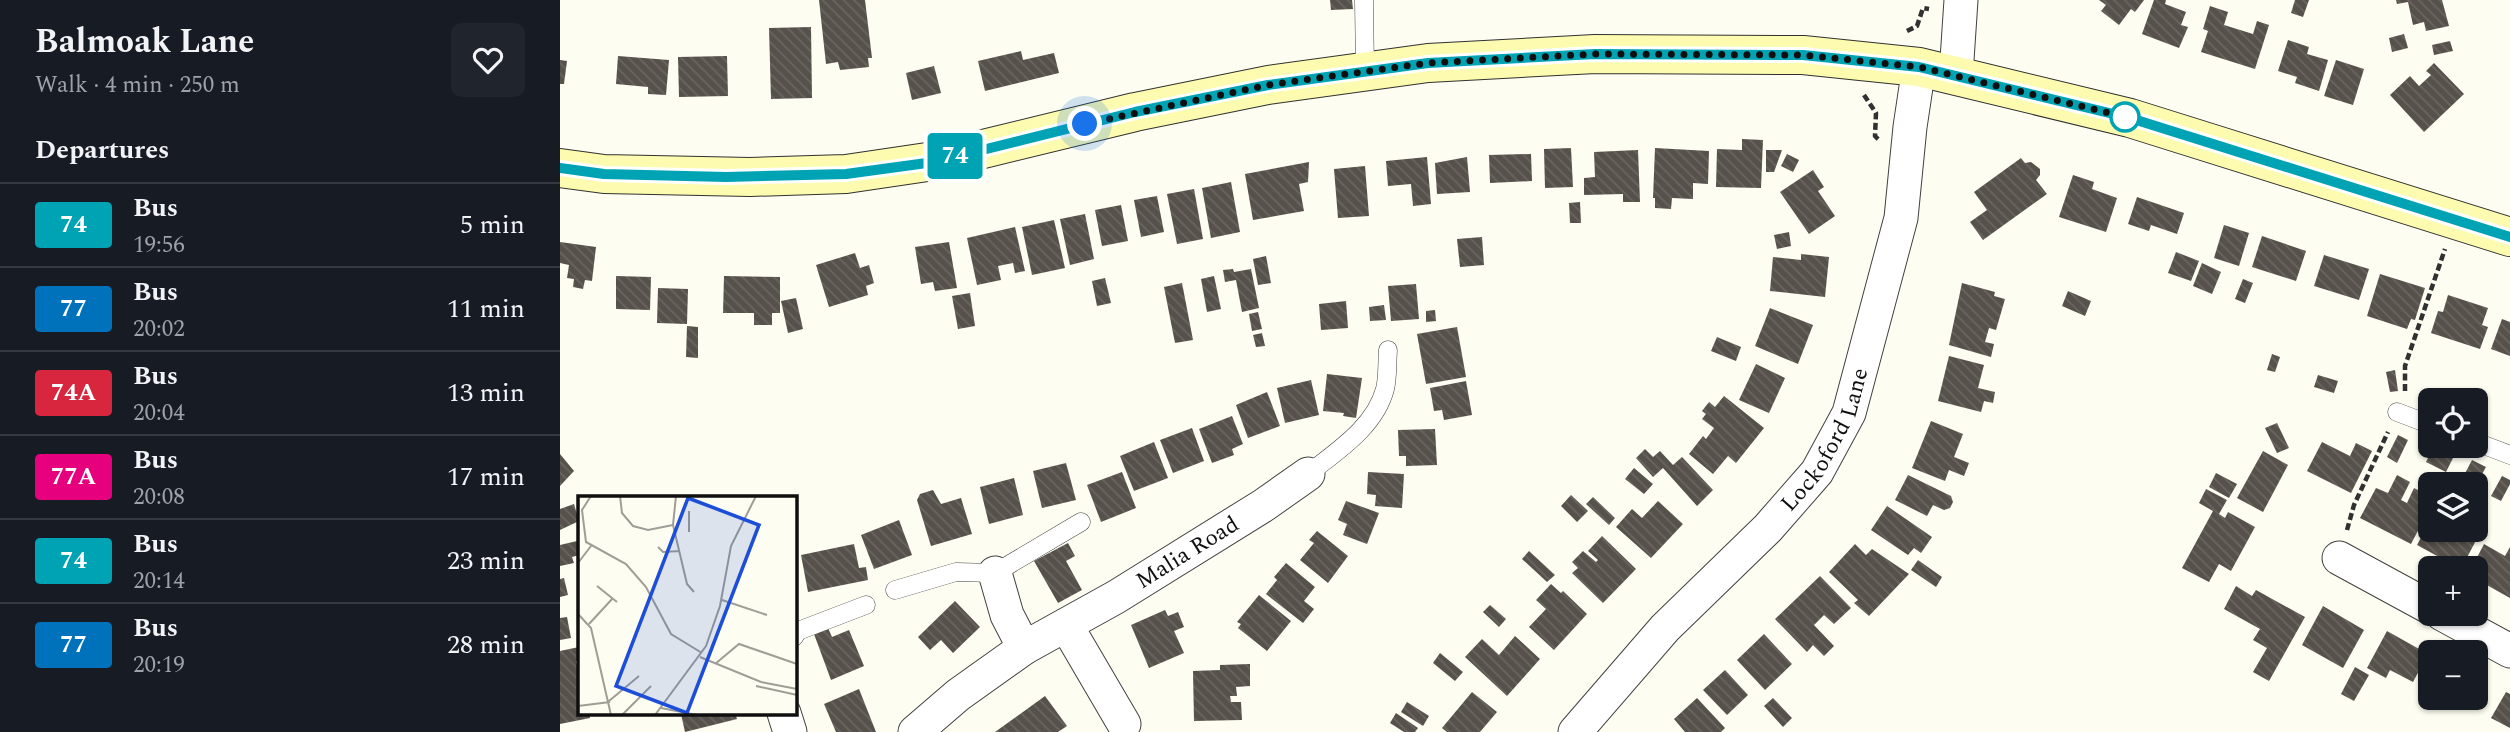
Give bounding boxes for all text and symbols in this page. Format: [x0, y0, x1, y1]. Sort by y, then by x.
text: Balmoak Lane [35, 17, 254, 67]
button: heart [451, 23, 525, 97]
text: Walk · 4 min · 250 m [35, 68, 240, 103]
unlabelled marker [2110, 102, 2140, 132]
your location [1067, 106, 1102, 141]
text: Departures [35, 130, 169, 170]
line badge: 74 [924, 133, 986, 179]
text: 74 [942, 138, 968, 174]
text: Bus [133, 188, 178, 228]
text: 5 min [460, 205, 525, 245]
text: 74 [60, 207, 87, 243]
text: 19:56 [133, 228, 185, 263]
text: Bus [133, 272, 178, 312]
text: 11 min [447, 289, 525, 329]
text: 77 [60, 291, 87, 327]
text: 20:02 [133, 312, 185, 347]
text: Bus [133, 356, 178, 396]
street label: Lockoford Lane [1772, 364, 1878, 520]
text: 13 min [447, 373, 525, 413]
text: 74A [51, 375, 96, 411]
map controls [2418, 388, 2488, 710]
button: locate [2418, 388, 2488, 458]
text: 20:04 [133, 396, 185, 431]
text: Bus [133, 440, 178, 480]
text: 17 min [447, 457, 525, 497]
text: 77A [51, 459, 96, 495]
button: layers [2418, 472, 2488, 542]
text: 20:08 [133, 480, 185, 515]
inset map [578, 496, 796, 714]
street label: Malia Road [1129, 507, 1246, 598]
text: Bus [133, 524, 178, 564]
text: 23 min [447, 541, 525, 581]
text: 74 [60, 543, 87, 579]
button: + [2418, 556, 2488, 626]
text: 20:14 [133, 564, 185, 599]
text: Bus [133, 608, 178, 648]
text: 28 min [447, 625, 525, 665]
text: 77 [60, 627, 87, 663]
button: − [2418, 640, 2488, 710]
text: 20:19 [133, 648, 185, 683]

